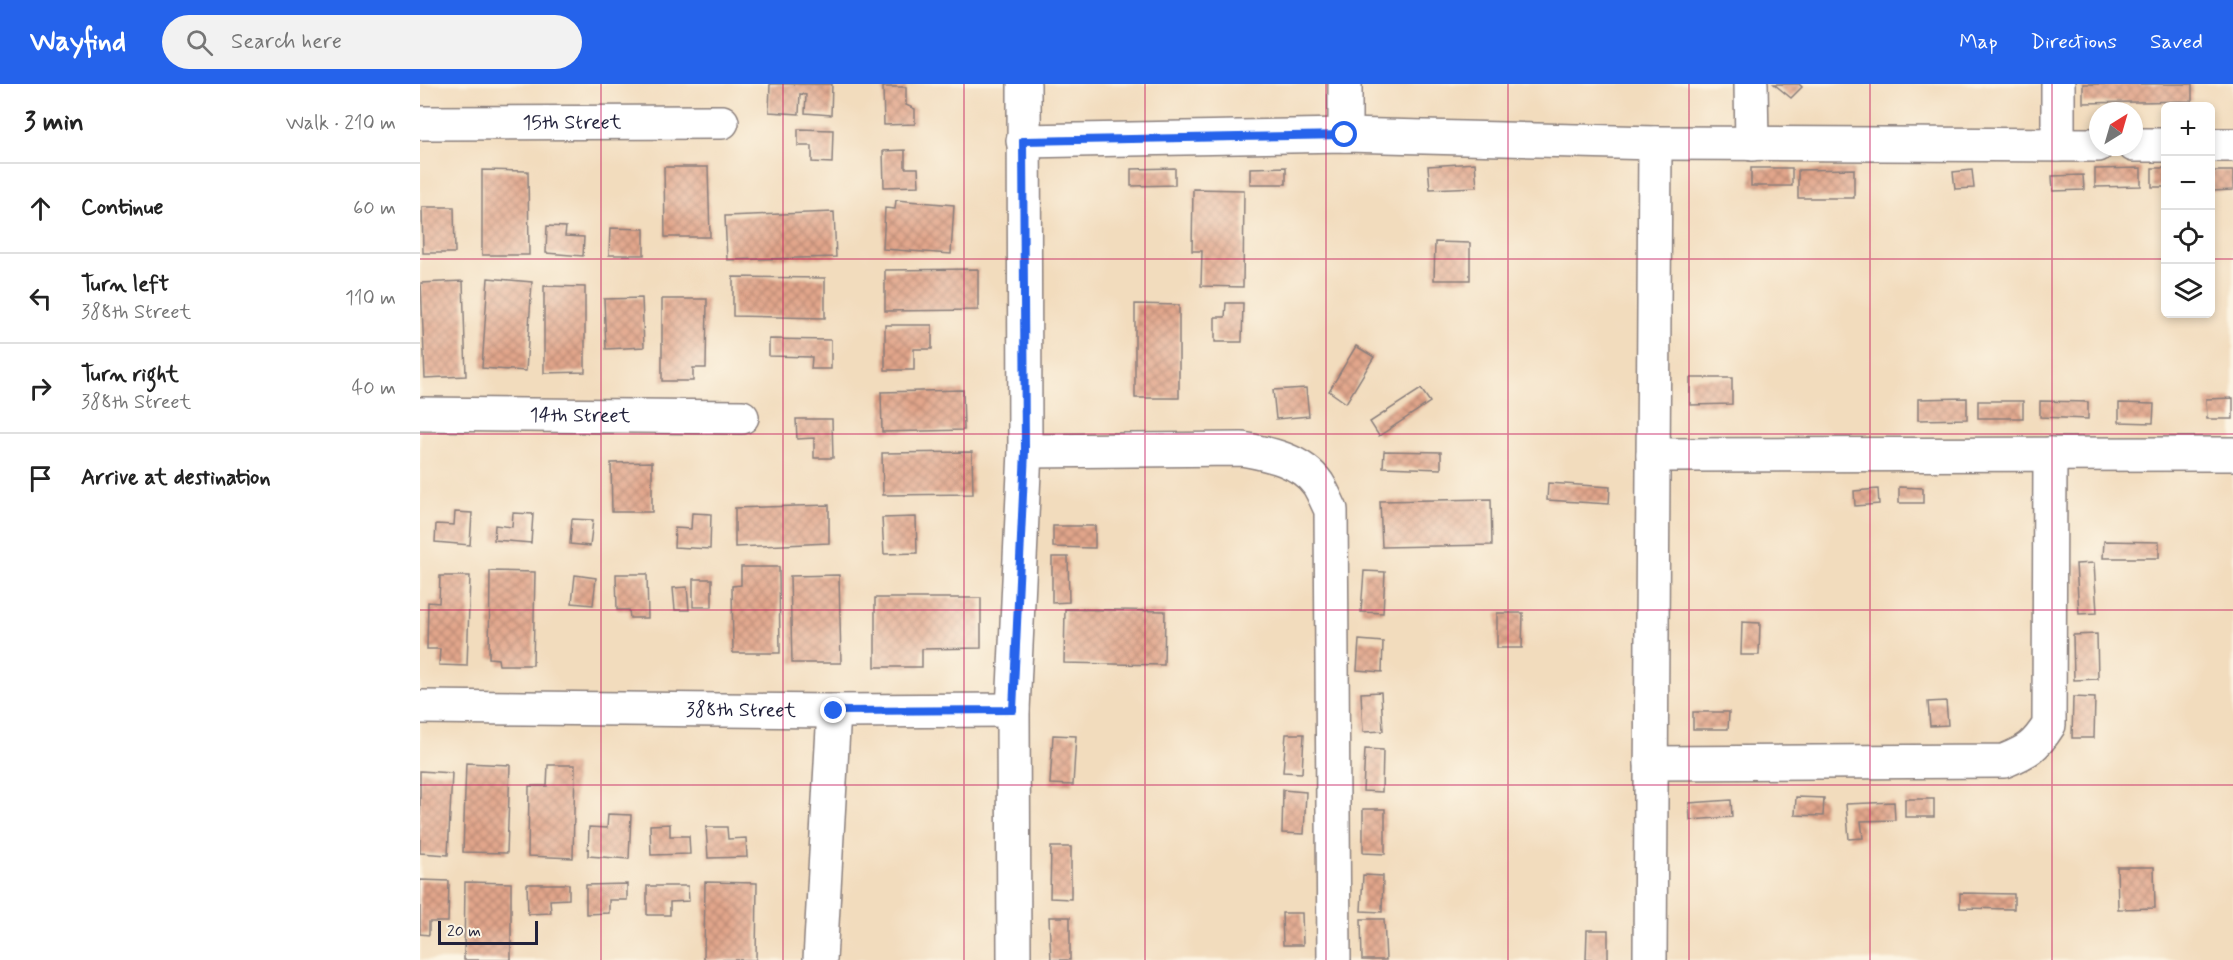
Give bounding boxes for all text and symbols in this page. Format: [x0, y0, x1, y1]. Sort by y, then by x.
search box [162, 15, 582, 69]
text: Wayfind [30, 24, 126, 61]
icon: search [183, 26, 216, 59]
text: Search here [231, 28, 342, 56]
text: Map [1959, 28, 1998, 56]
text: Directions [2031, 28, 2117, 56]
text: Saved [2150, 28, 2203, 56]
north arrow [2089, 102, 2143, 156]
map controls [2161, 102, 2215, 318]
button: + [2161, 102, 2215, 156]
text: 3 min [24, 106, 84, 140]
street label: 15th Street [522, 109, 622, 136]
text: Walk · 210 m [286, 110, 396, 137]
route start [1331, 121, 1357, 147]
button: − [2161, 156, 2215, 210]
icon: ahead [24, 192, 57, 225]
text: Continue [81, 194, 163, 222]
text: 60 m [353, 195, 396, 222]
button: locate [2161, 210, 2215, 264]
button: layers [2161, 264, 2215, 318]
text: Turn left [81, 271, 169, 299]
icon: left [24, 282, 57, 315]
text: 110 m [345, 285, 396, 312]
text: 388th Street [81, 299, 191, 326]
text: Turn right [81, 361, 179, 389]
icon: right [24, 372, 57, 405]
text: 40 m [352, 375, 396, 402]
text: 388th Street [81, 389, 191, 416]
street label: 14th Street [530, 402, 631, 429]
icon: arrive [24, 462, 57, 495]
text: Arrive at destination [81, 464, 271, 492]
street label: 388th Street [686, 696, 797, 724]
route end [820, 697, 846, 723]
scale bar [438, 918, 538, 946]
text: 20 m [447, 921, 481, 942]

